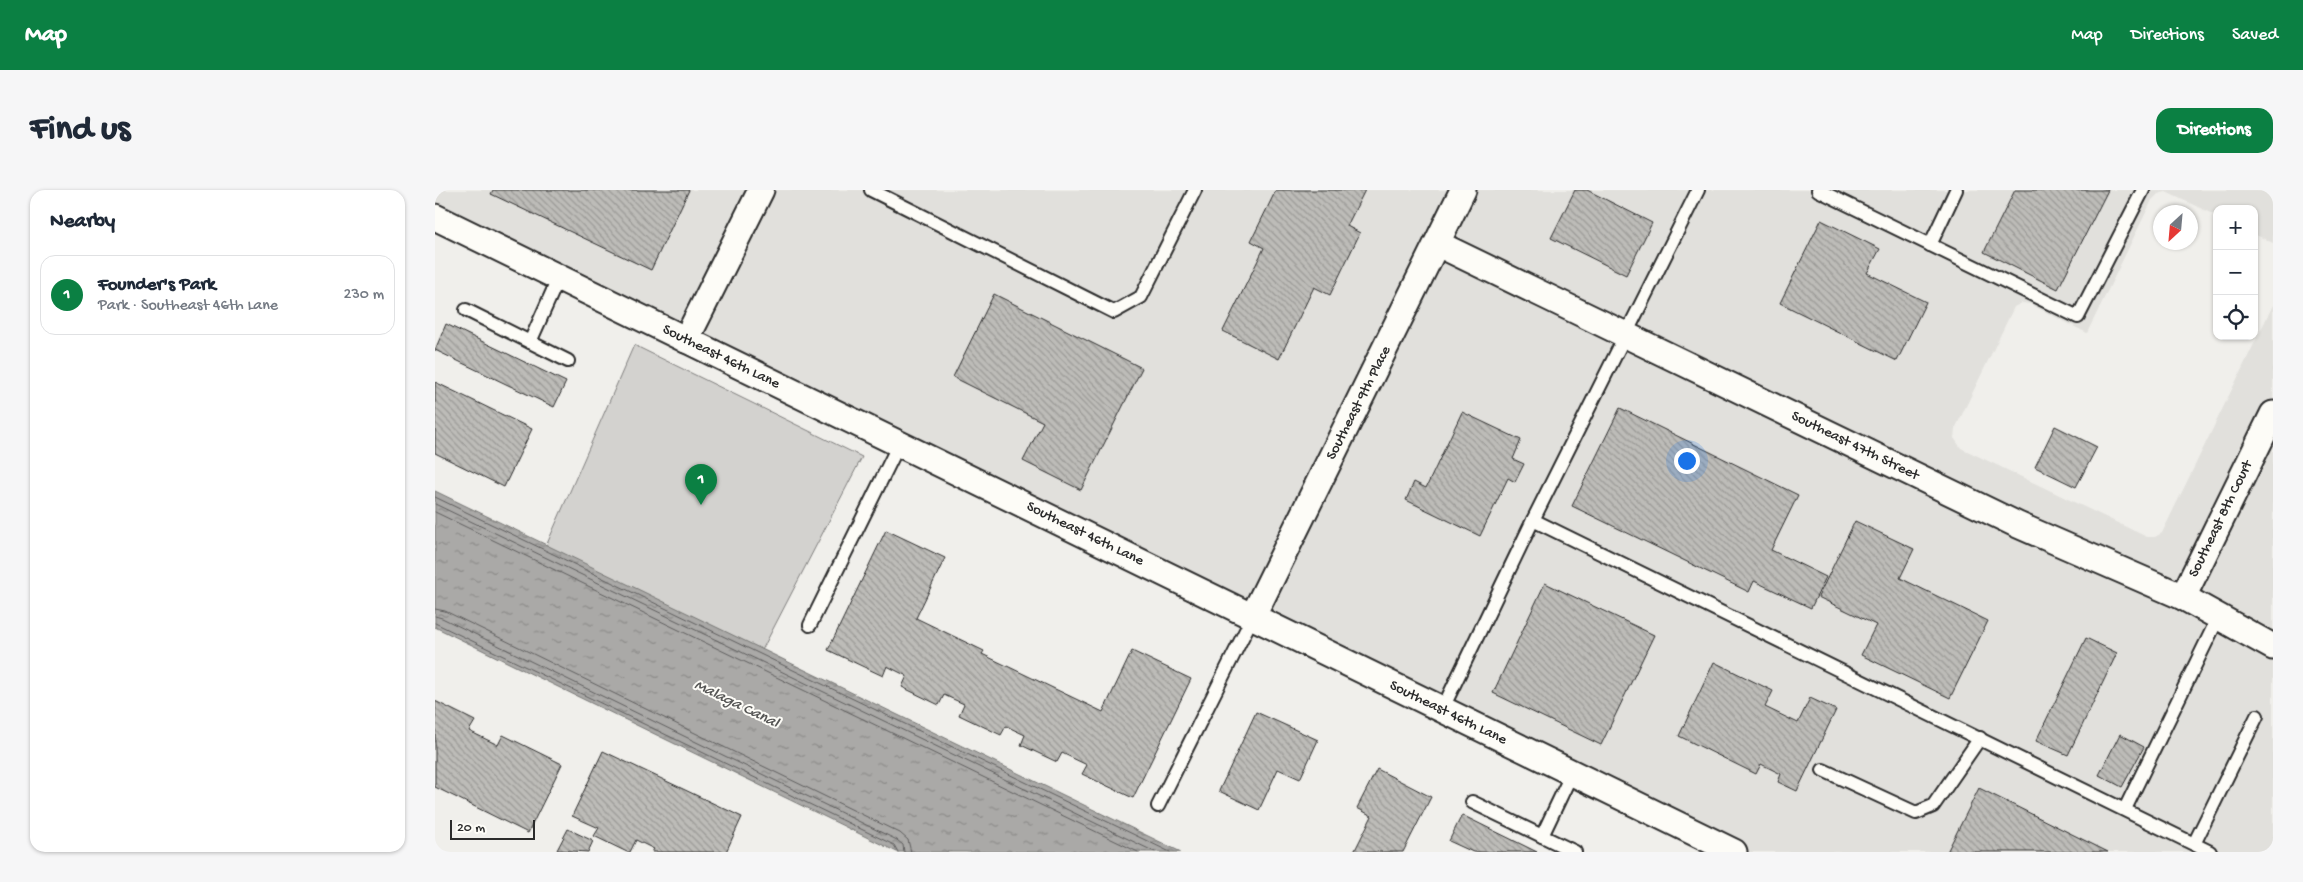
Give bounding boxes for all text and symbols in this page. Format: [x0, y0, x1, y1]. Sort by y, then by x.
text: Map [25, 21, 67, 50]
text: Map [2071, 25, 2103, 46]
text: Directions [2131, 25, 2204, 46]
text: Saved [2232, 25, 2278, 46]
button: Directions [2156, 108, 2273, 153]
text: Find us [30, 110, 130, 151]
north arrow [2153, 205, 2198, 250]
map controls [2213, 205, 2258, 340]
button: + [2213, 205, 2258, 250]
text: Nearby [50, 210, 115, 235]
button: − [2213, 250, 2258, 295]
text: Founder's Park [98, 274, 216, 297]
text: 1 [64, 286, 70, 305]
text: 230 m [344, 286, 384, 305]
button: locate [2213, 295, 2258, 340]
text: Park · Southeast 46th Lane [98, 297, 278, 316]
street label: Southeast 46th Lane [659, 321, 783, 393]
street label: Southeast 9th Place [1323, 343, 1396, 463]
street label: Southeast 47th Street [1788, 407, 1923, 486]
your location [1674, 448, 1700, 474]
street label: Southeast 8th Court [2185, 456, 2258, 580]
pin: 1 [685, 464, 717, 505]
street label: Southeast 46th Lane [1023, 498, 1147, 570]
water label: Malaga Canal [691, 676, 783, 734]
street label: Southeast 46th Lane [1386, 677, 1510, 749]
scale bar [450, 817, 535, 840]
text: 20 m [457, 820, 485, 837]

